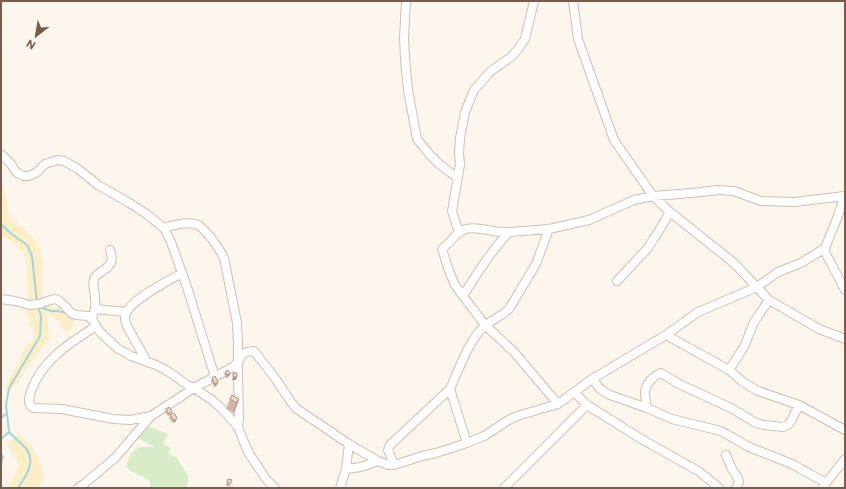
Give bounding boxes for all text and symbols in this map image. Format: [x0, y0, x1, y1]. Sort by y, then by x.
north arrow [16, 16, 56, 56]
text: N [24, 37, 37, 53]

